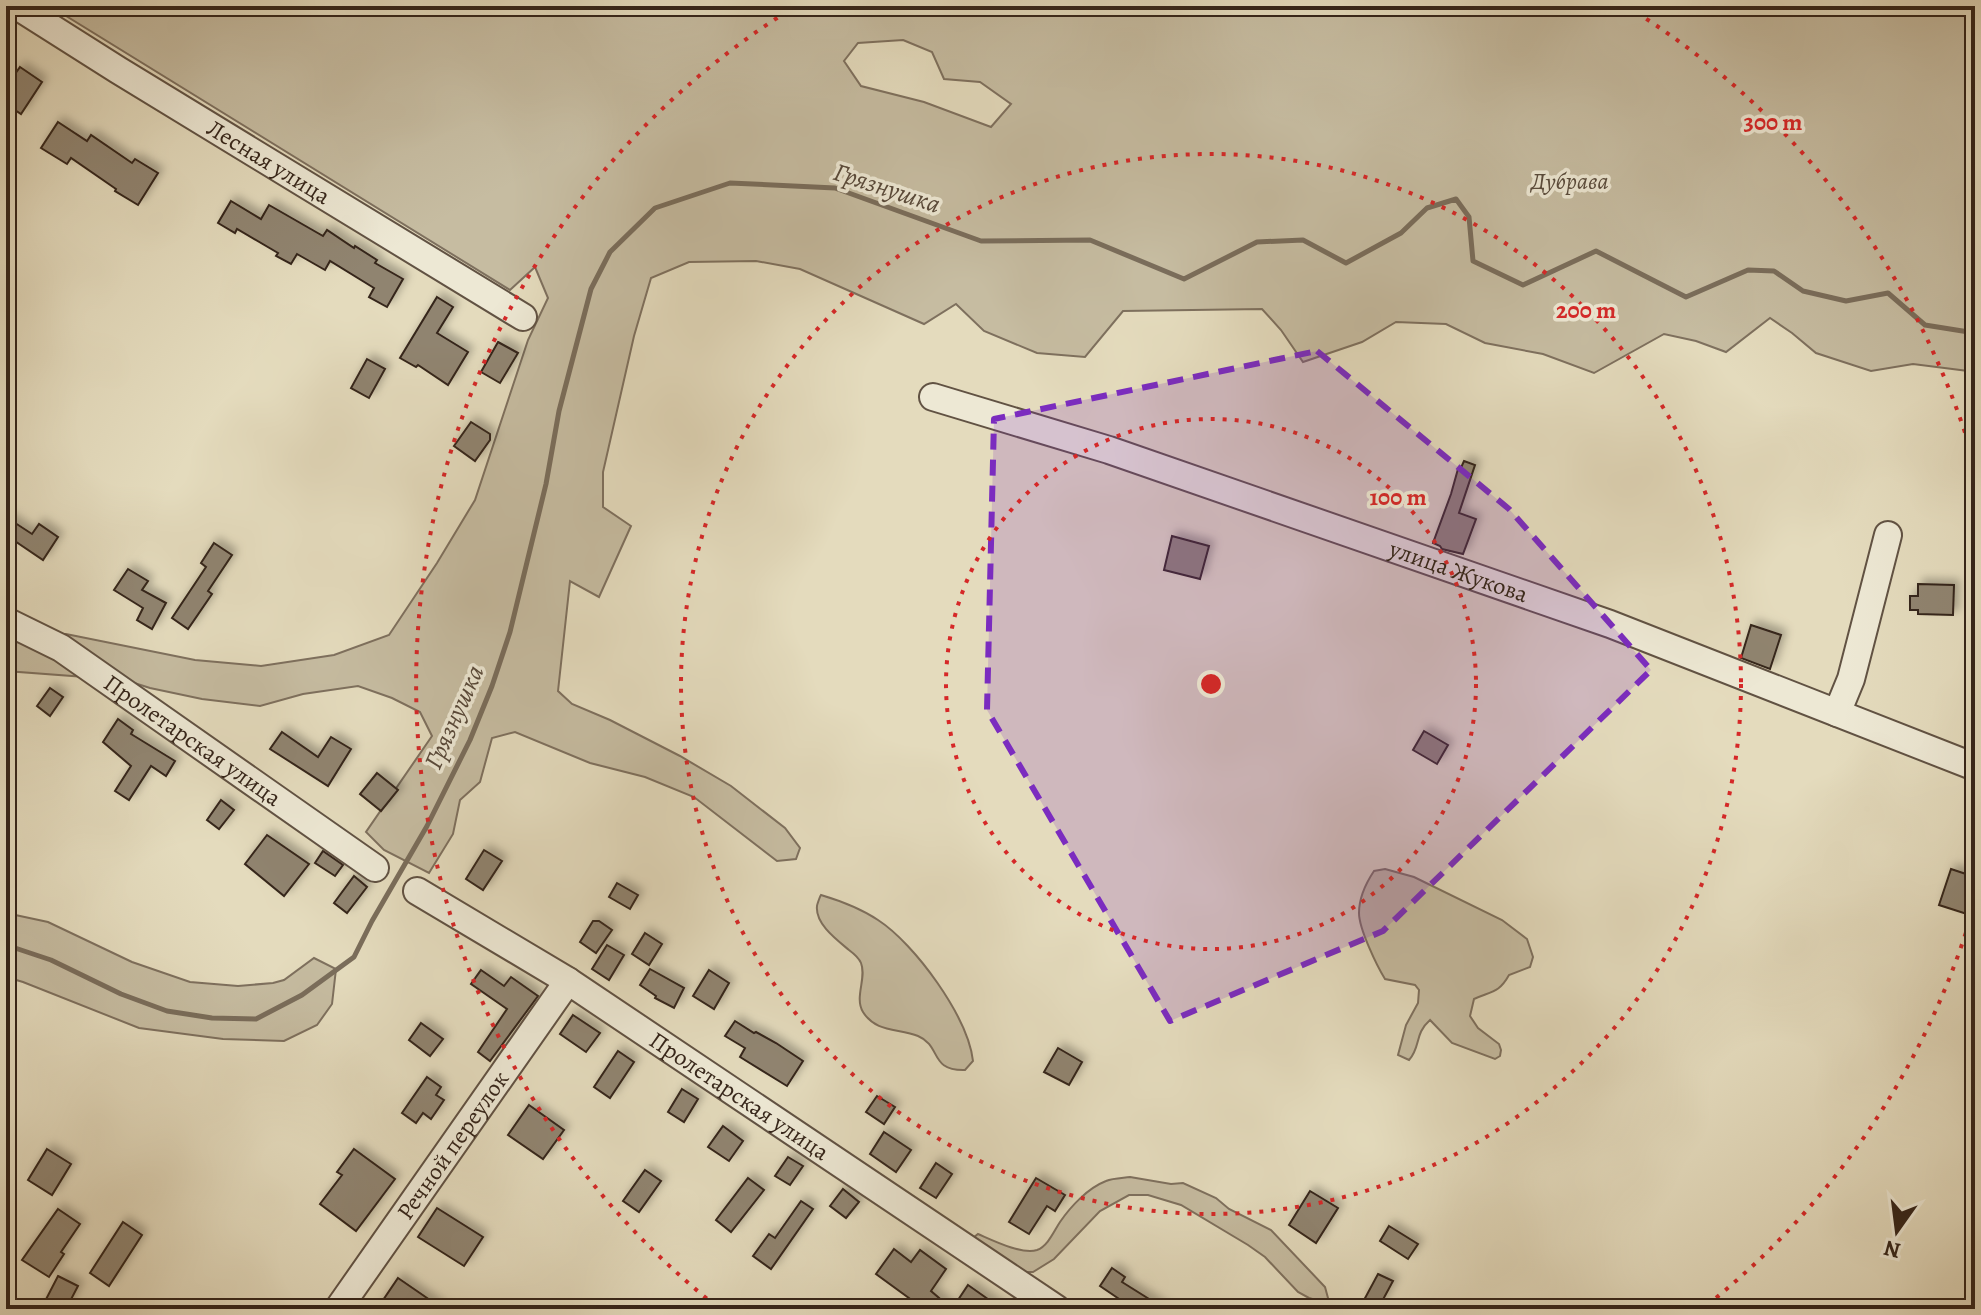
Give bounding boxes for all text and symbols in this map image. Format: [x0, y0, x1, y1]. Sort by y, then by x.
text: 300 m [1744, 106, 1802, 138]
street label: Лесная улица [201, 112, 336, 212]
water label: Грязнушка [829, 154, 945, 222]
park label: Дубрава [1529, 165, 1609, 197]
text: 200 m [1556, 294, 1616, 326]
text: 100 m [1369, 481, 1427, 513]
street label: улица Жукова [1384, 532, 1532, 610]
water label: Грязнушка [416, 659, 492, 775]
street label: Пролетарская улица [97, 667, 288, 814]
centre of rings [1197, 670, 1225, 698]
street label: Пролетарская улица [643, 1024, 835, 1168]
street label: Речной переулок [389, 1064, 516, 1226]
north arrow [1857, 1191, 1937, 1271]
text: N [1881, 1233, 1904, 1266]

